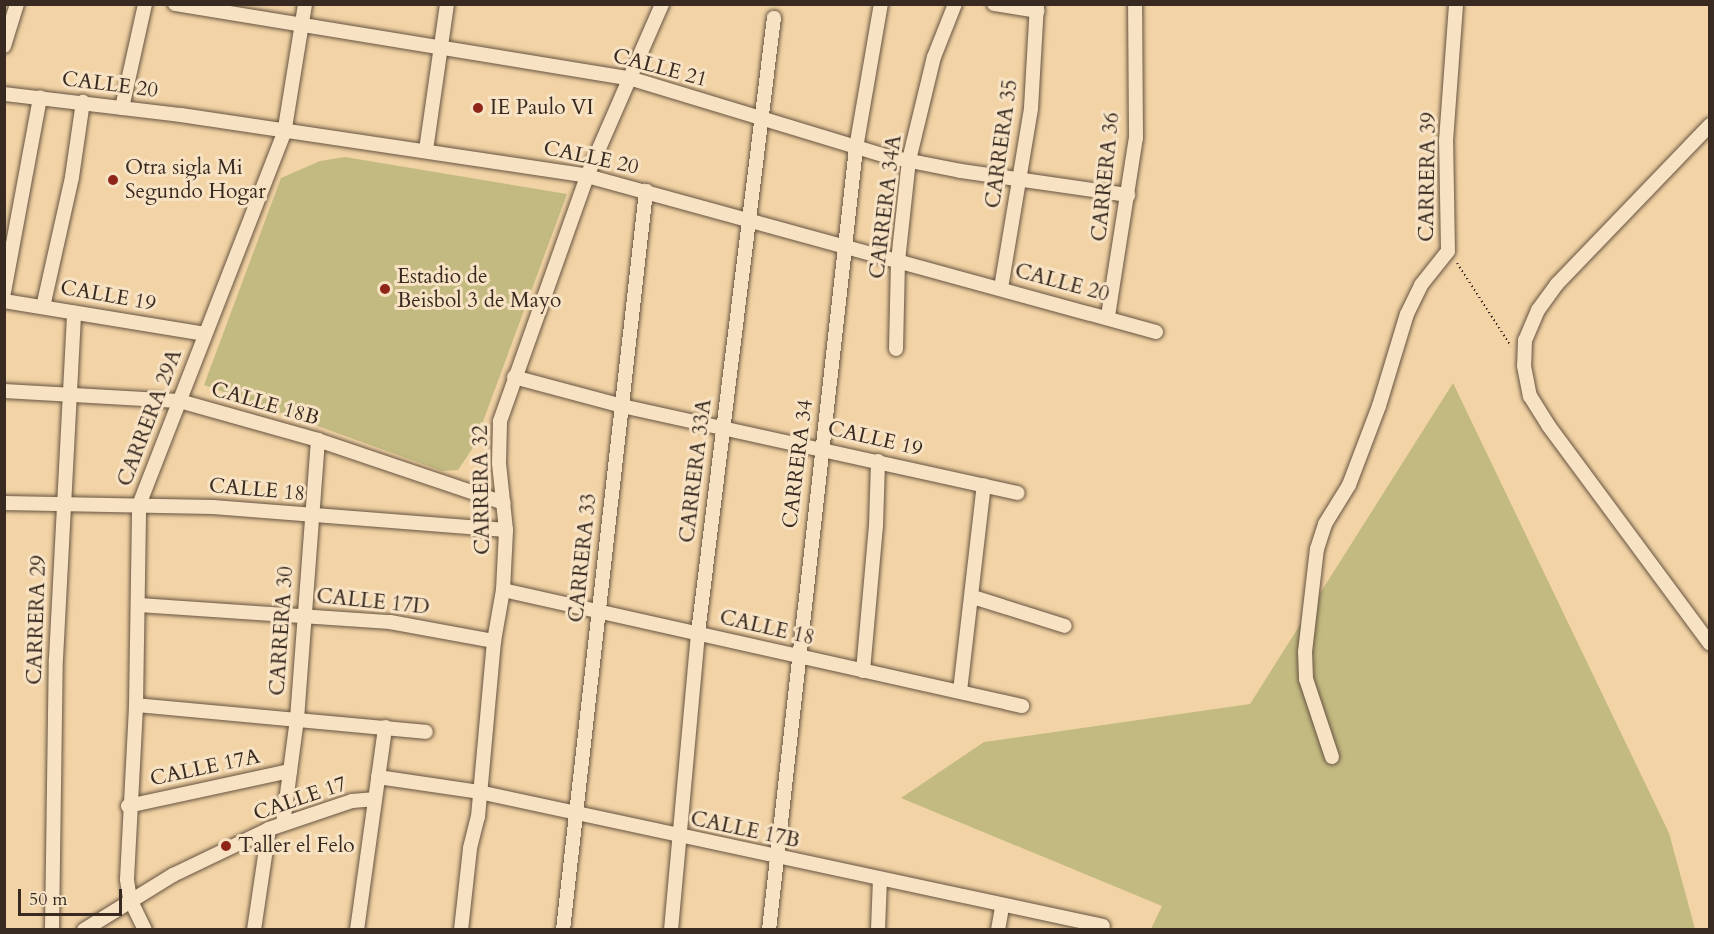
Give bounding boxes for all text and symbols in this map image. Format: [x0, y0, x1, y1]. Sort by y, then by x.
street label: CALLE 21 [610, 43, 710, 93]
street label: CALLE 20 [61, 67, 159, 103]
street label: CARRERA 35 [980, 78, 1024, 210]
place label: IE Paulo VI [490, 95, 594, 121]
marker: IE Paulo VI [471, 101, 485, 115]
street label: CARRERA 36 [1087, 111, 1125, 243]
street label: CARRERA 39 [1414, 112, 1442, 242]
street label: CARRERA 34A [865, 134, 907, 280]
street label: CALLE 20 [541, 136, 641, 180]
place label: Otra sigla Mi Segundo Hogar [125, 155, 266, 205]
marker: Otra sigla Mi Segundo Hogar [106, 173, 120, 187]
street label: CALLE 20 [1012, 258, 1112, 308]
place label: Estadio de Beisbol 3 de Mayo [397, 264, 561, 314]
street label: CALLE 19 [58, 275, 158, 317]
marker: Estadio de Beisbol 3 de Mayo [378, 282, 392, 296]
street label: CARRERA 29A [112, 346, 188, 490]
street label: CALLE 18B [208, 377, 322, 431]
street label: CARRERA 33A [675, 398, 717, 544]
street label: CARRERA 34 [778, 398, 818, 530]
street label: CALLE 19 [825, 416, 925, 462]
street label: CARRERA 32 [468, 425, 496, 555]
street label: CALLE 18 [208, 473, 306, 507]
street label: CARRERA 33 [564, 492, 602, 624]
street label: CARRERA 29 [22, 555, 52, 685]
street label: CARRERA 30 [265, 565, 299, 697]
street label: CALLE 17D [315, 584, 431, 620]
street label: CALLE 18 [717, 605, 817, 651]
street label: CALLE 17A [148, 744, 262, 792]
street label: CALLE 17 [250, 771, 350, 827]
street label: CALLE 17B [688, 806, 802, 854]
place label: Taller el Felo [238, 833, 355, 859]
marker: Taller el Felo [219, 839, 233, 853]
scale bar [21, 877, 124, 915]
text: 50 m [29, 887, 68, 912]

